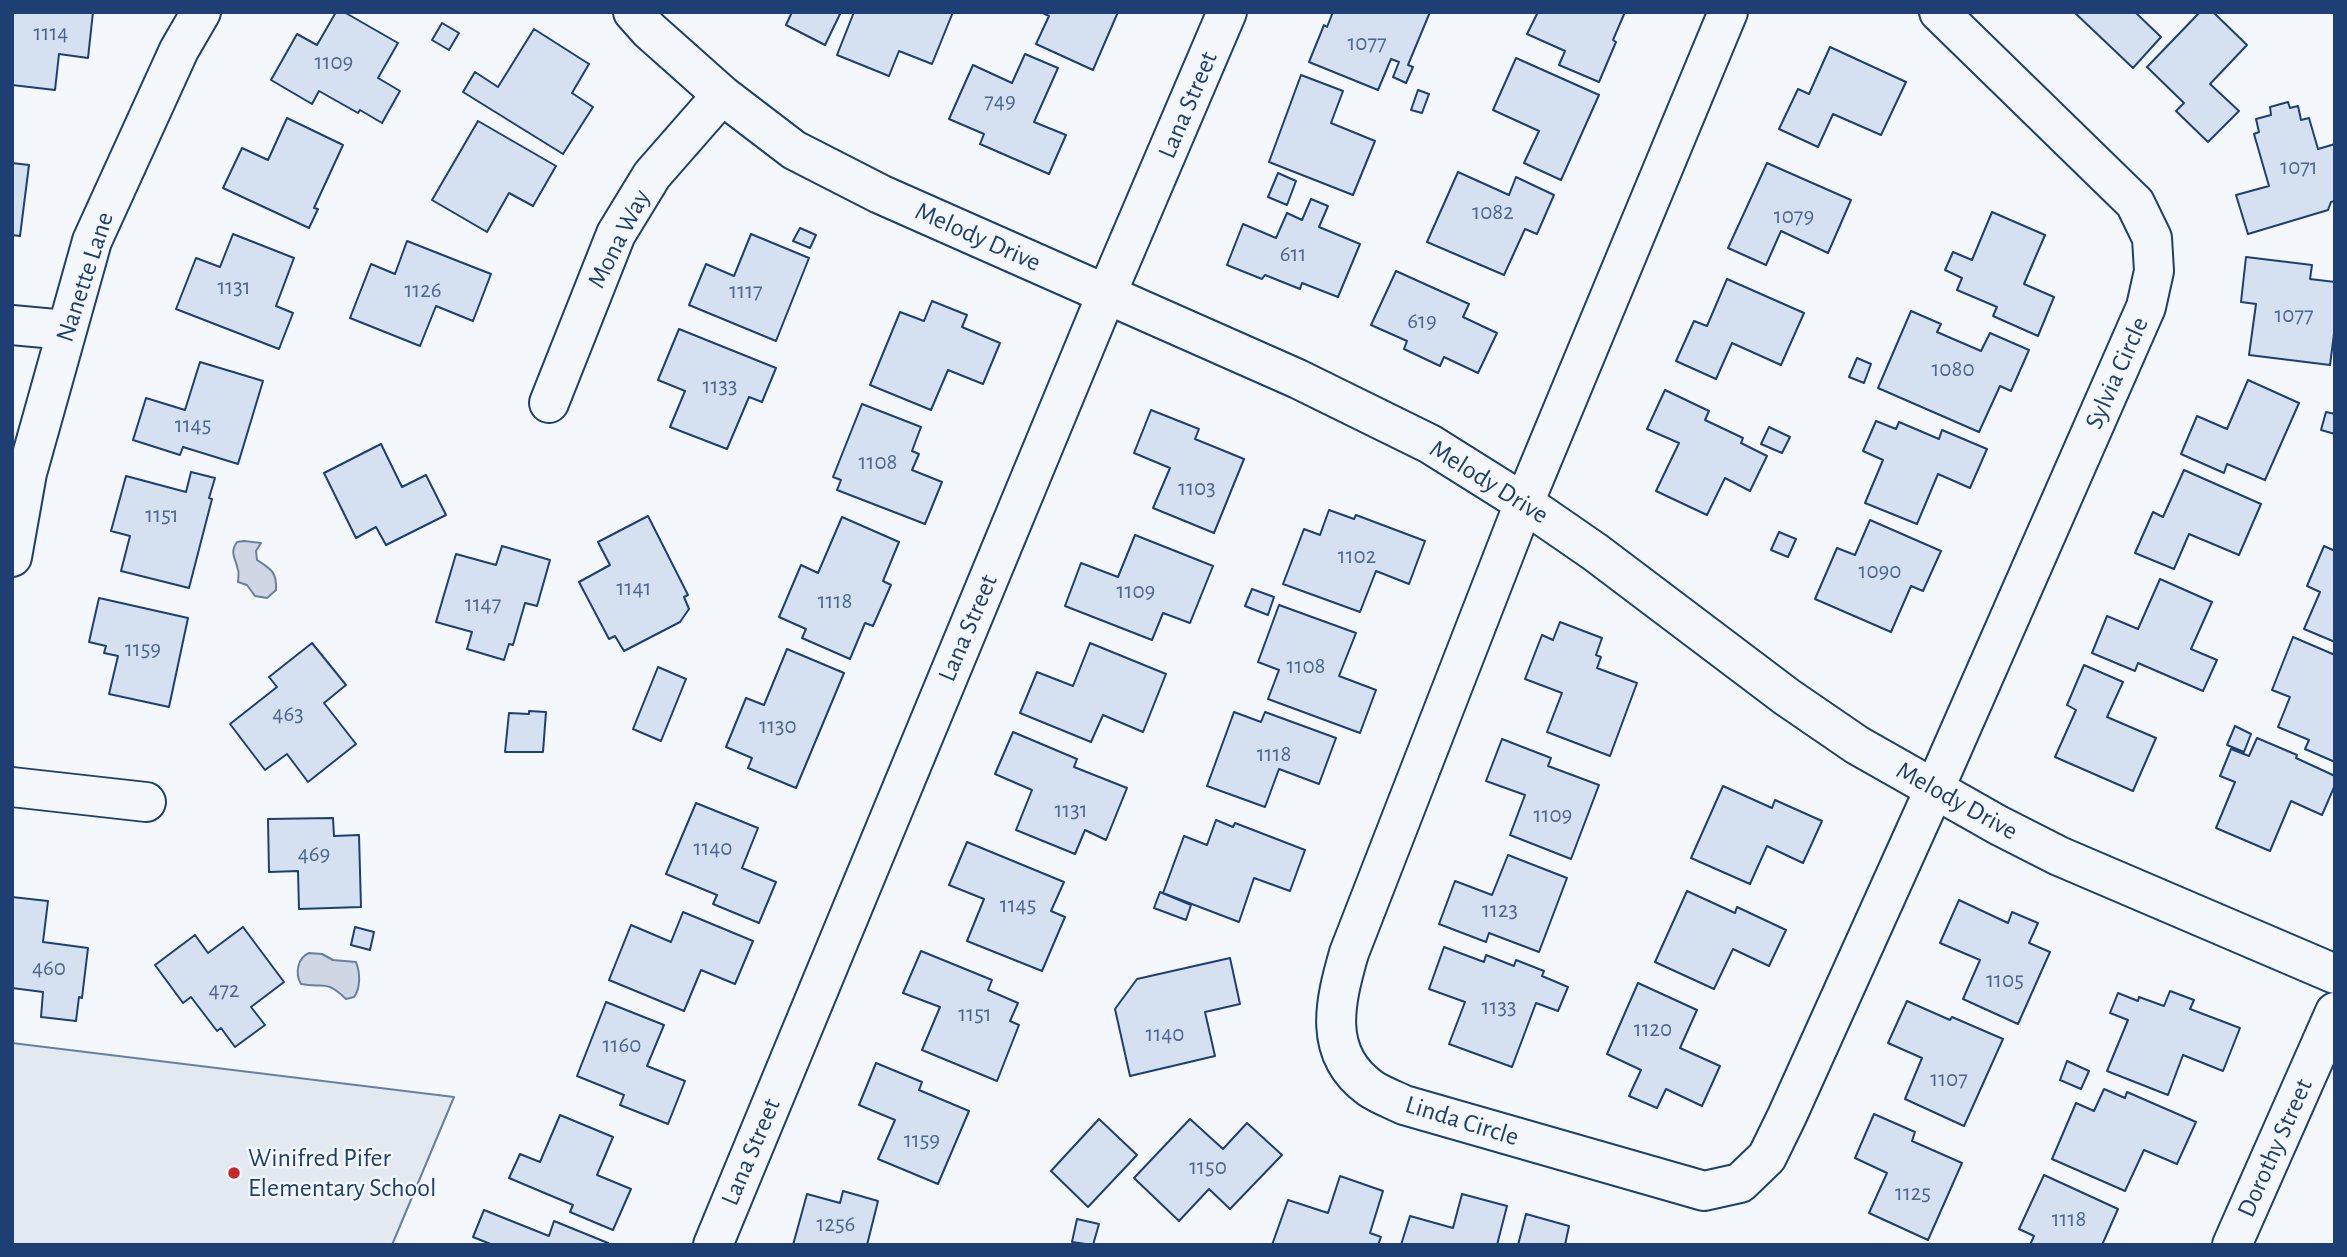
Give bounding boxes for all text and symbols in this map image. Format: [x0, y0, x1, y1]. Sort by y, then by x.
house number: 1114 [34, 19, 68, 47]
house number: 1077 [1347, 29, 1387, 57]
street label: Lana Street [1151, 47, 1225, 163]
house number: 1109 [315, 48, 353, 76]
house number: 749 [984, 87, 1016, 115]
house number: 1071 [2280, 153, 2318, 181]
street label: Mona Way [581, 184, 657, 294]
street label: Melody Drive [910, 195, 1046, 279]
house number: 1082 [1472, 198, 1514, 226]
house number: 1079 [1774, 202, 1814, 230]
street label: Nanette Lane [49, 208, 121, 346]
house number: 611 [1280, 240, 1306, 268]
house number: 1131 [217, 273, 251, 301]
house number: 1126 [404, 276, 442, 304]
house number: 1117 [729, 277, 763, 305]
house number: 1077 [2274, 301, 2314, 329]
house number: 619 [1407, 307, 1437, 335]
street label: Sylvia Circle [2078, 312, 2156, 434]
house number: 1080 [1931, 355, 1975, 383]
house number: 1133 [703, 372, 737, 400]
house number: 1145 [175, 411, 211, 439]
street label: Melody Drive [1424, 433, 1554, 531]
house number: 1108 [859, 448, 897, 476]
house number: 1103 [1178, 474, 1216, 502]
house number: 1151 [145, 501, 179, 529]
house number: 1102 [1338, 542, 1376, 570]
house number: 1090 [1858, 557, 1902, 585]
street label: Lana Street [931, 570, 1005, 686]
house number: 1141 [617, 574, 651, 602]
house number: 1109 [1117, 577, 1155, 605]
house number: 1118 [818, 587, 852, 615]
house number: 1147 [465, 590, 501, 618]
house number: 1159 [125, 635, 161, 663]
house number: 1108 [1287, 652, 1325, 680]
house number: 463 [272, 700, 304, 728]
house number: 1130 [759, 712, 797, 740]
house number: 1118 [1257, 740, 1291, 768]
street label: Melody Drive [1891, 755, 2023, 847]
house number: 1131 [1054, 796, 1088, 824]
house number: 1109 [1534, 801, 1572, 829]
house number: 1140 [693, 834, 733, 862]
house number: 469 [298, 840, 330, 868]
house number: 1145 [1000, 891, 1036, 919]
house number: 1123 [1482, 896, 1518, 924]
house number: 460 [32, 954, 66, 982]
house number: 1105 [1986, 966, 2024, 994]
house number: 472 [208, 976, 240, 1004]
house number: 1133 [1482, 993, 1516, 1021]
house number: 1151 [958, 1000, 992, 1028]
house number: 1120 [1634, 1015, 1672, 1043]
house number: 1140 [1145, 1020, 1185, 1048]
house number: 1160 [603, 1031, 641, 1059]
house number: 1107 [1930, 1065, 1968, 1093]
street label: Dorothy Street [2231, 1074, 2319, 1222]
street label: Linda Circle [1402, 1089, 1522, 1153]
street label: Lana Street [714, 1094, 788, 1210]
house number: 1159 [904, 1126, 940, 1154]
place label: Winifred Pifer Elementary School [248, 1142, 436, 1204]
house number: 1150 [1189, 1153, 1227, 1181]
marker: Winifred Pifer Elementary School [226, 1165, 242, 1181]
house number: 1125 [1895, 1179, 1931, 1207]
house number: 1118 [2052, 1205, 2086, 1233]
house number: 1256 [817, 1210, 855, 1238]

